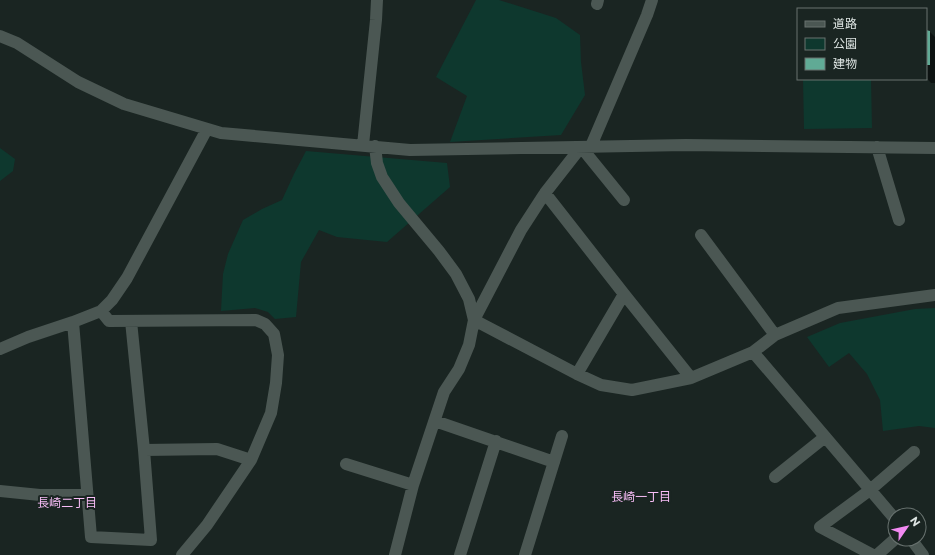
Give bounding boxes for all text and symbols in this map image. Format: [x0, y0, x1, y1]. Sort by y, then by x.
legend [797, 8, 927, 80]
text: 道路 [833, 16, 857, 31]
text: 公園 [833, 36, 857, 51]
text: 建物 [833, 56, 857, 71]
district label: 長崎一丁目 [611, 489, 671, 504]
district label: 長崎二丁目 [37, 495, 97, 510]
north arrow [887, 507, 927, 547]
text: N [907, 514, 924, 529]

